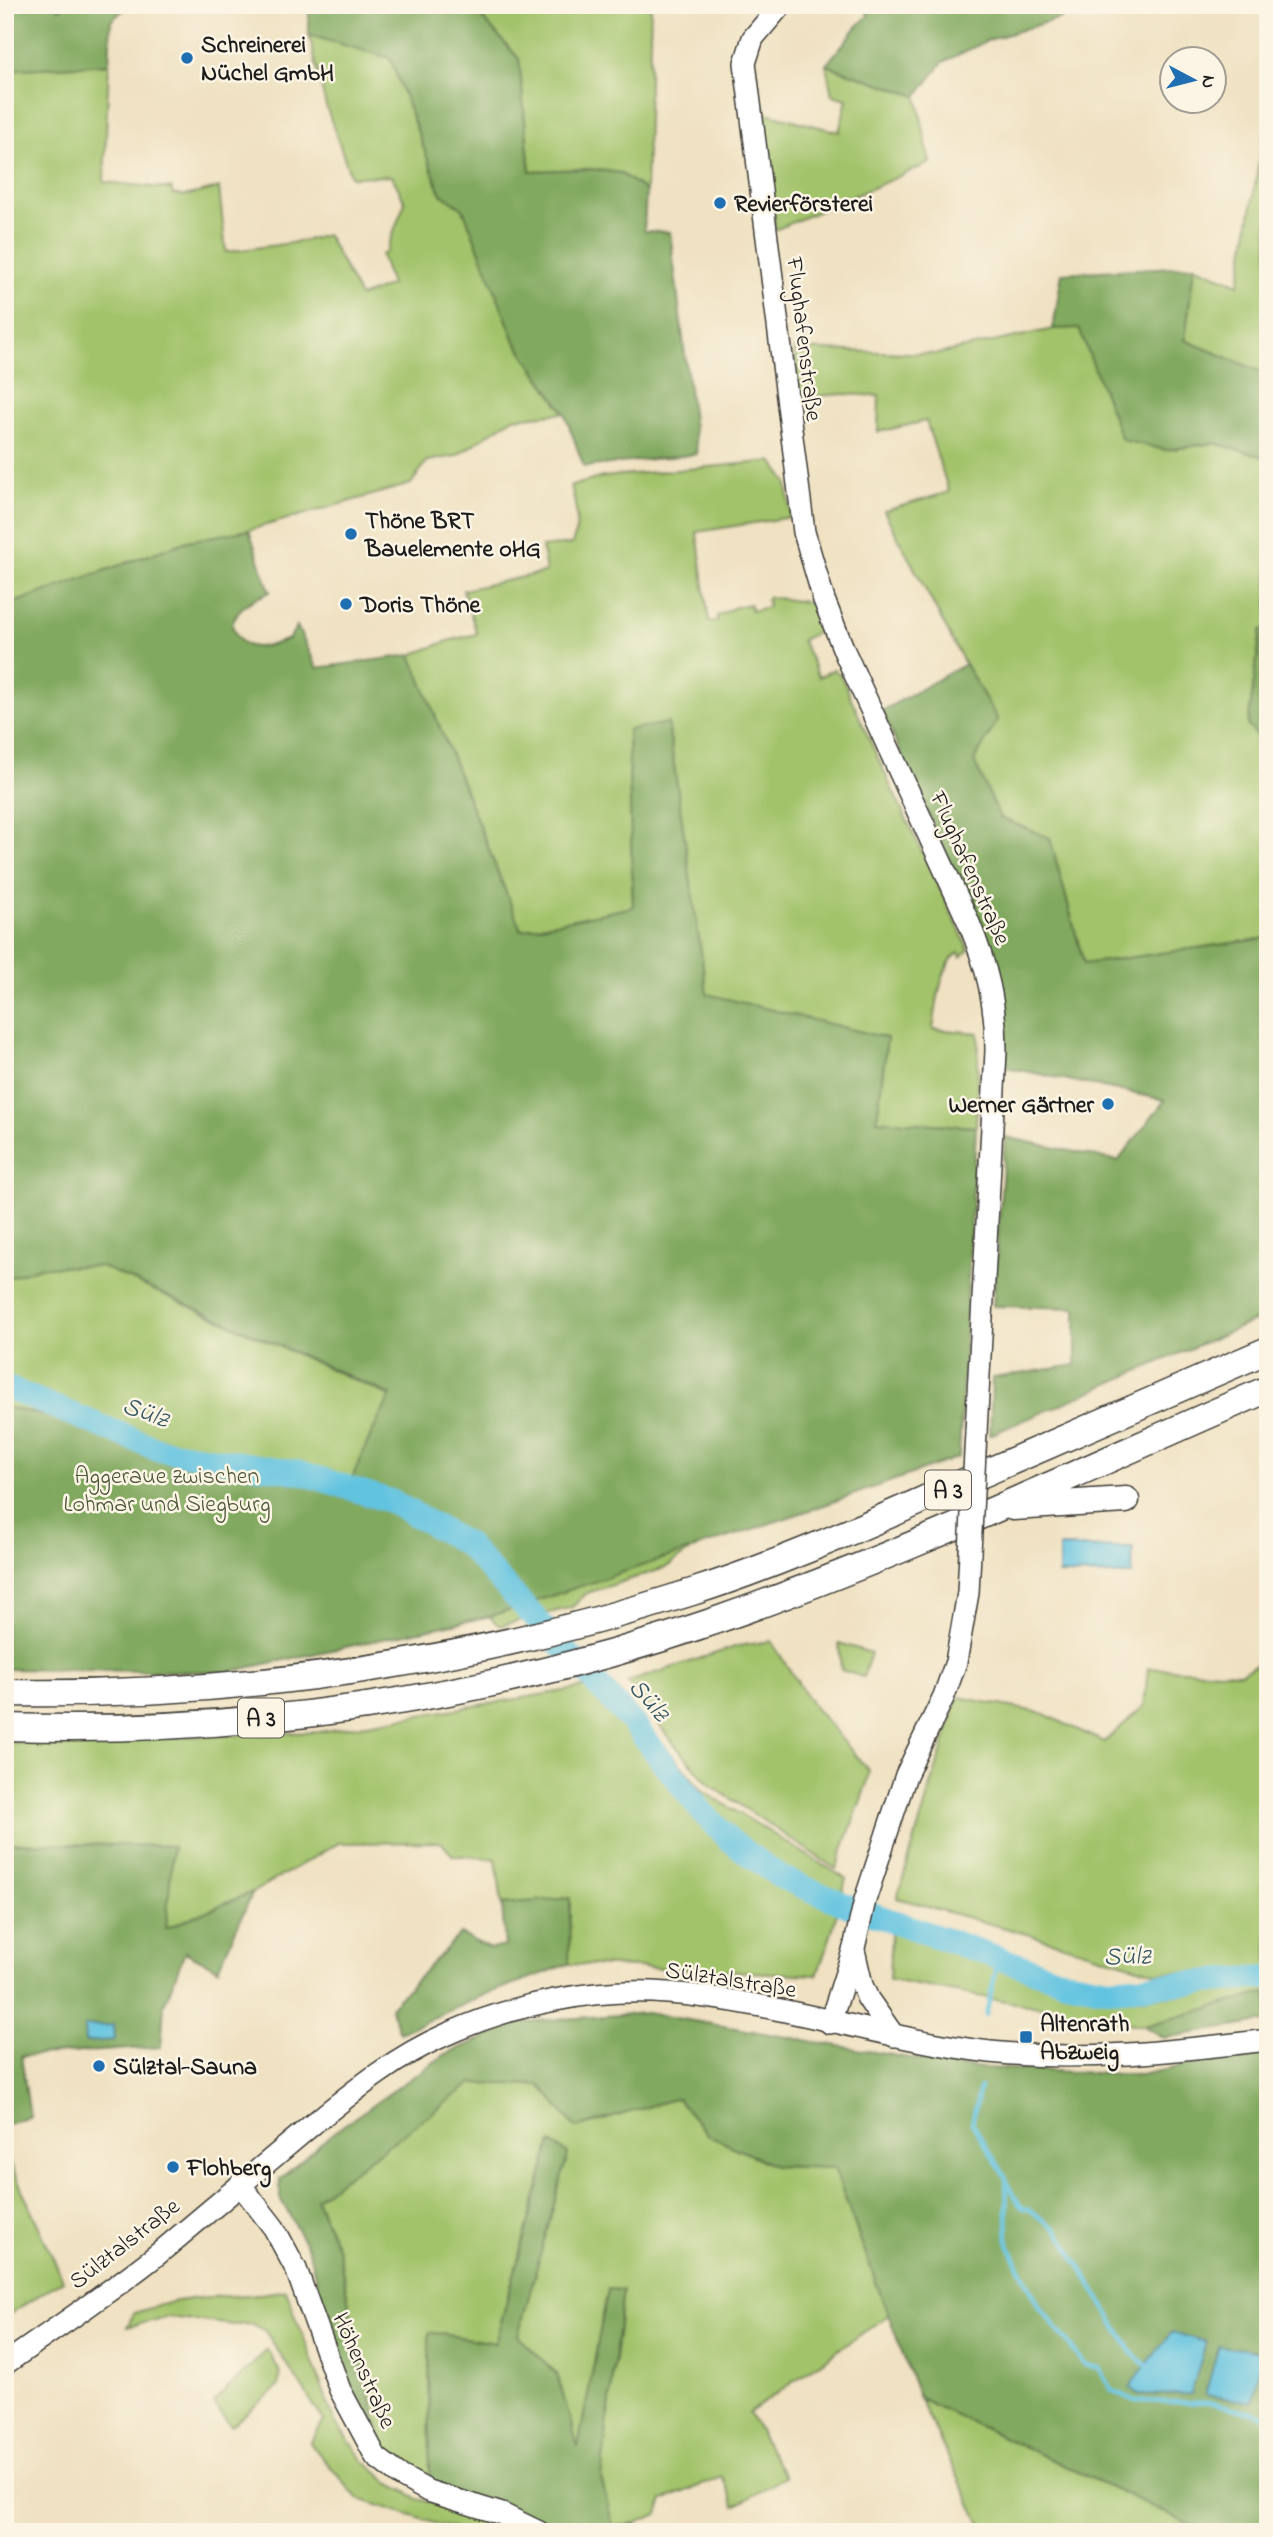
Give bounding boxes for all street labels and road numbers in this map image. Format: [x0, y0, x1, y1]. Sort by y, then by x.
street label: Flughafenstraße [775, 254, 830, 424]
street label: Flughafenstraße [919, 786, 1018, 952]
road number: A 3 [925, 1470, 971, 1510]
road number: A 3 [238, 1698, 284, 1737]
street label: Sülztalstraße [663, 1954, 799, 2009]
street label: Sülztalstraße [63, 2190, 189, 2299]
street label: Höhenstraße [322, 2307, 404, 2435]

